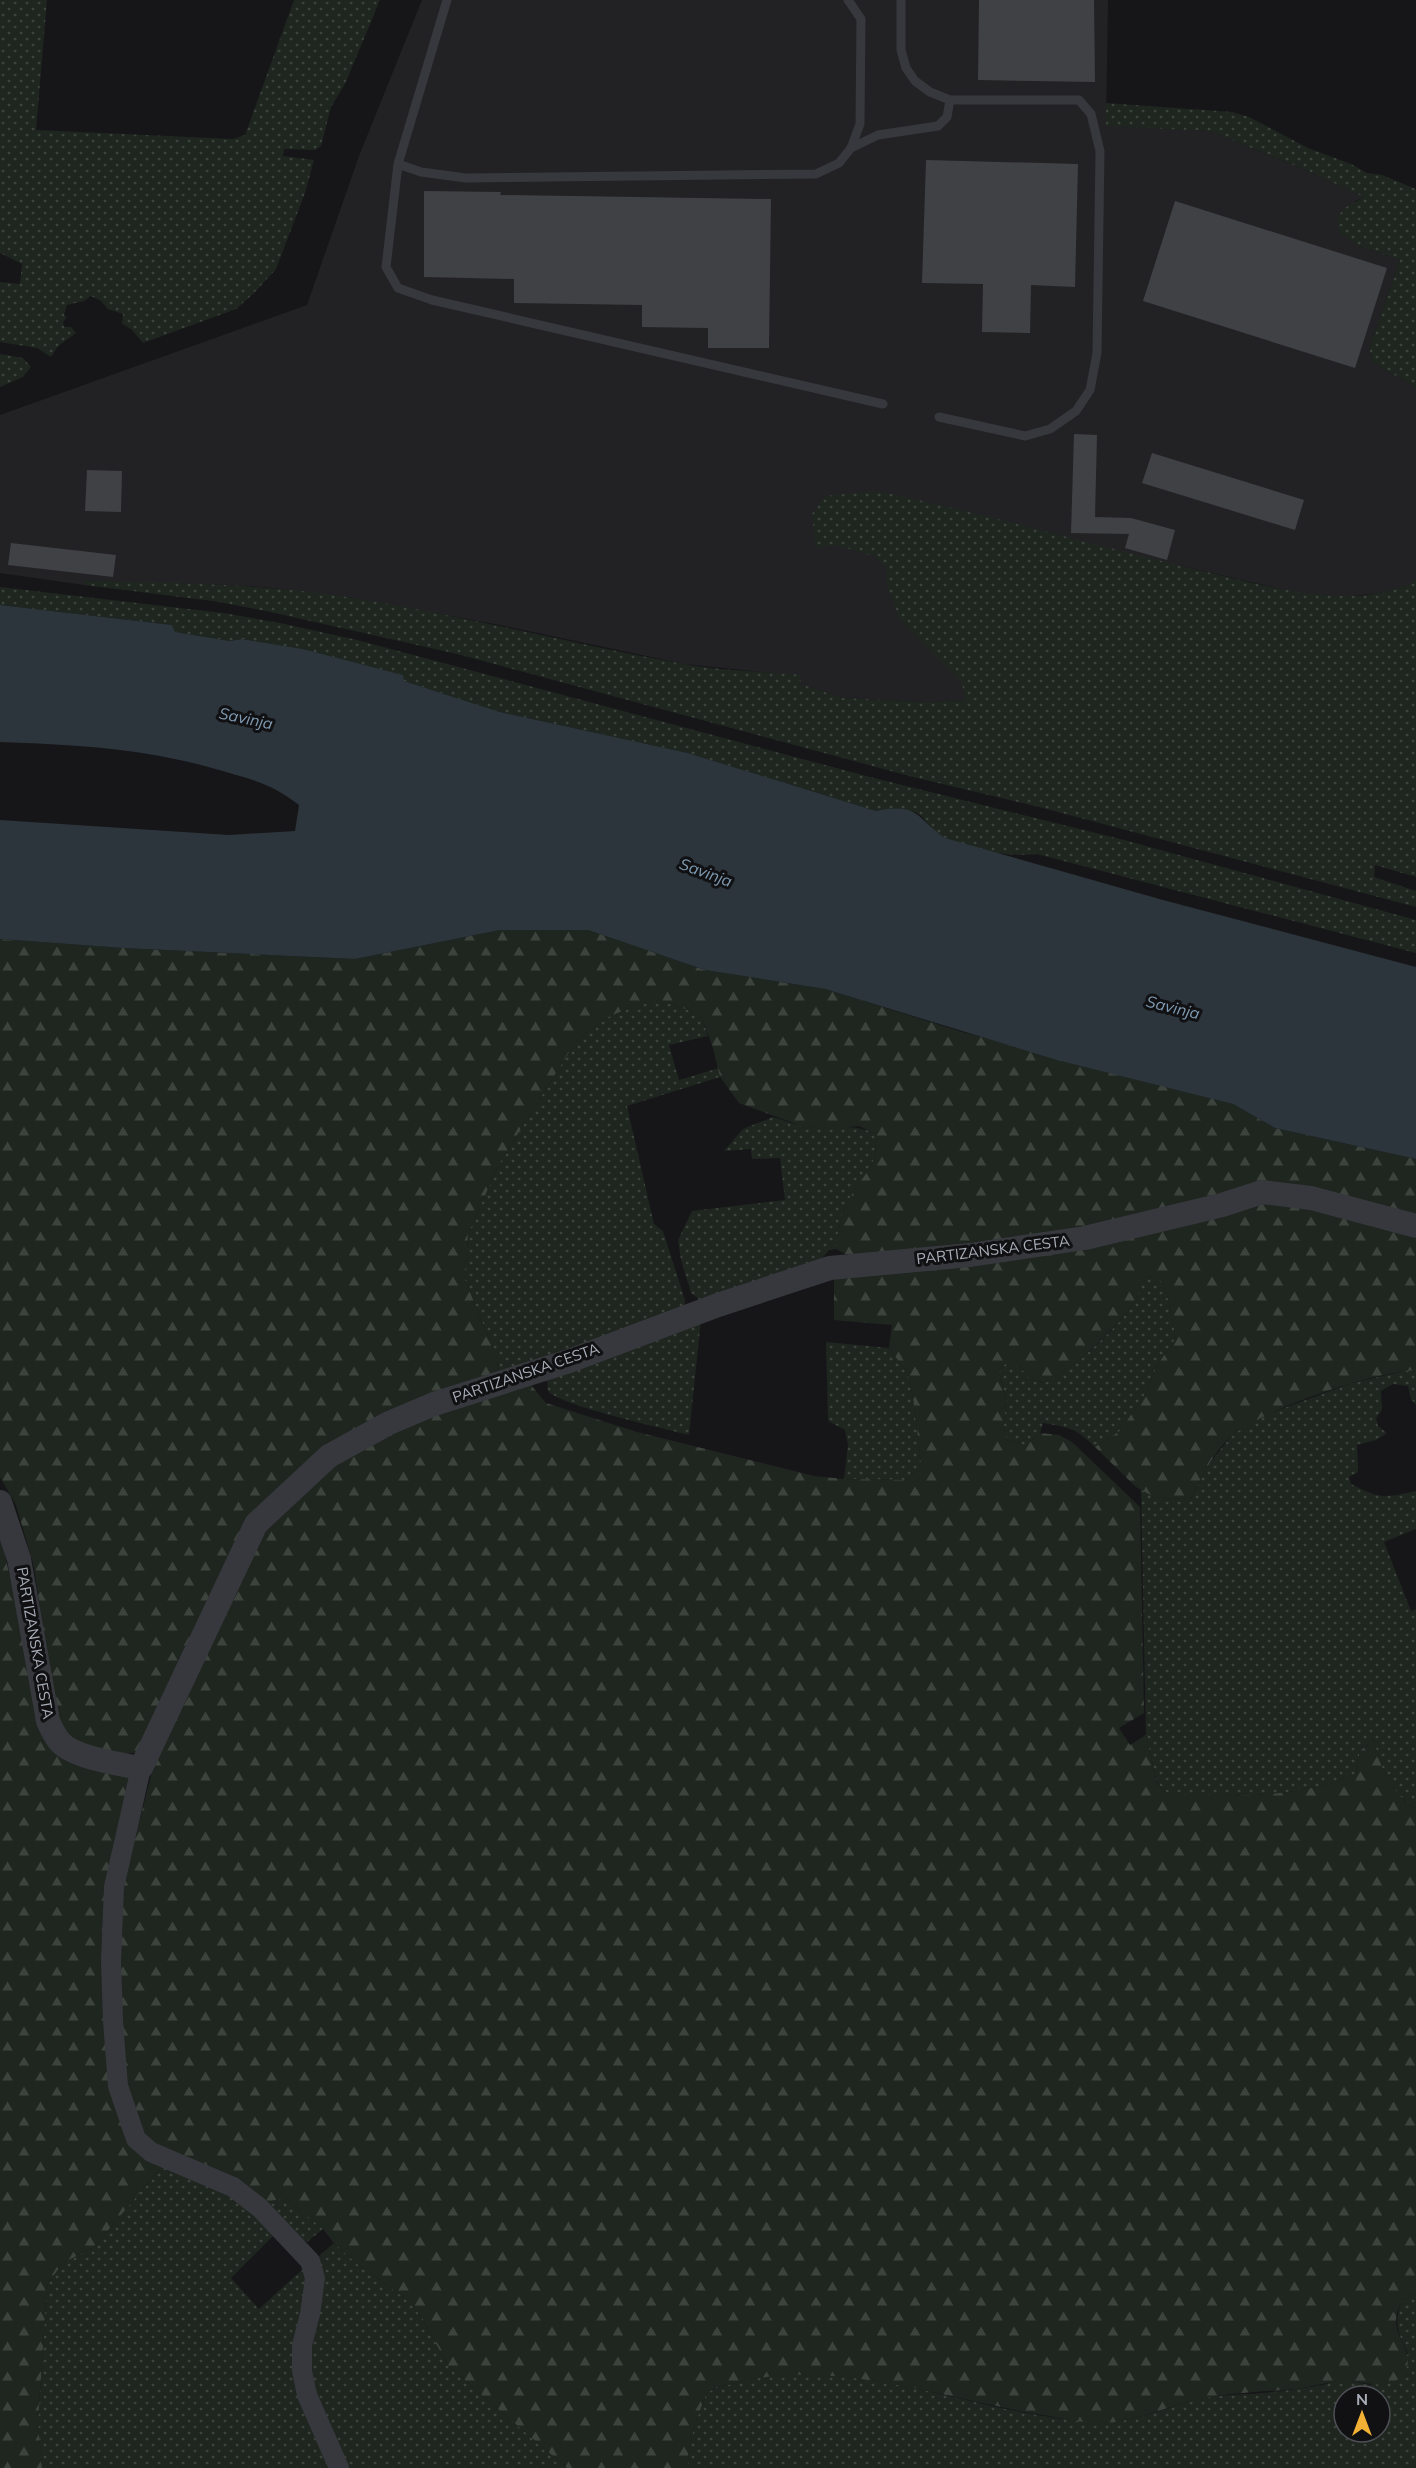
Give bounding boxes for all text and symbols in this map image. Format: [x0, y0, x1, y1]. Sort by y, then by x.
water label: Savinja [217, 703, 275, 734]
water label: Savinja [677, 853, 735, 891]
water label: Savinja [1144, 991, 1202, 1023]
street label: PARTIZANSKA CESTA [915, 1231, 1071, 1268]
street label: PARTIZANSKA CESTA [450, 1338, 602, 1407]
street label: PARTIZANSKA CESTA [13, 1565, 58, 1720]
north arrow [1332, 2384, 1392, 2444]
text: N [1356, 2389, 1368, 2409]

